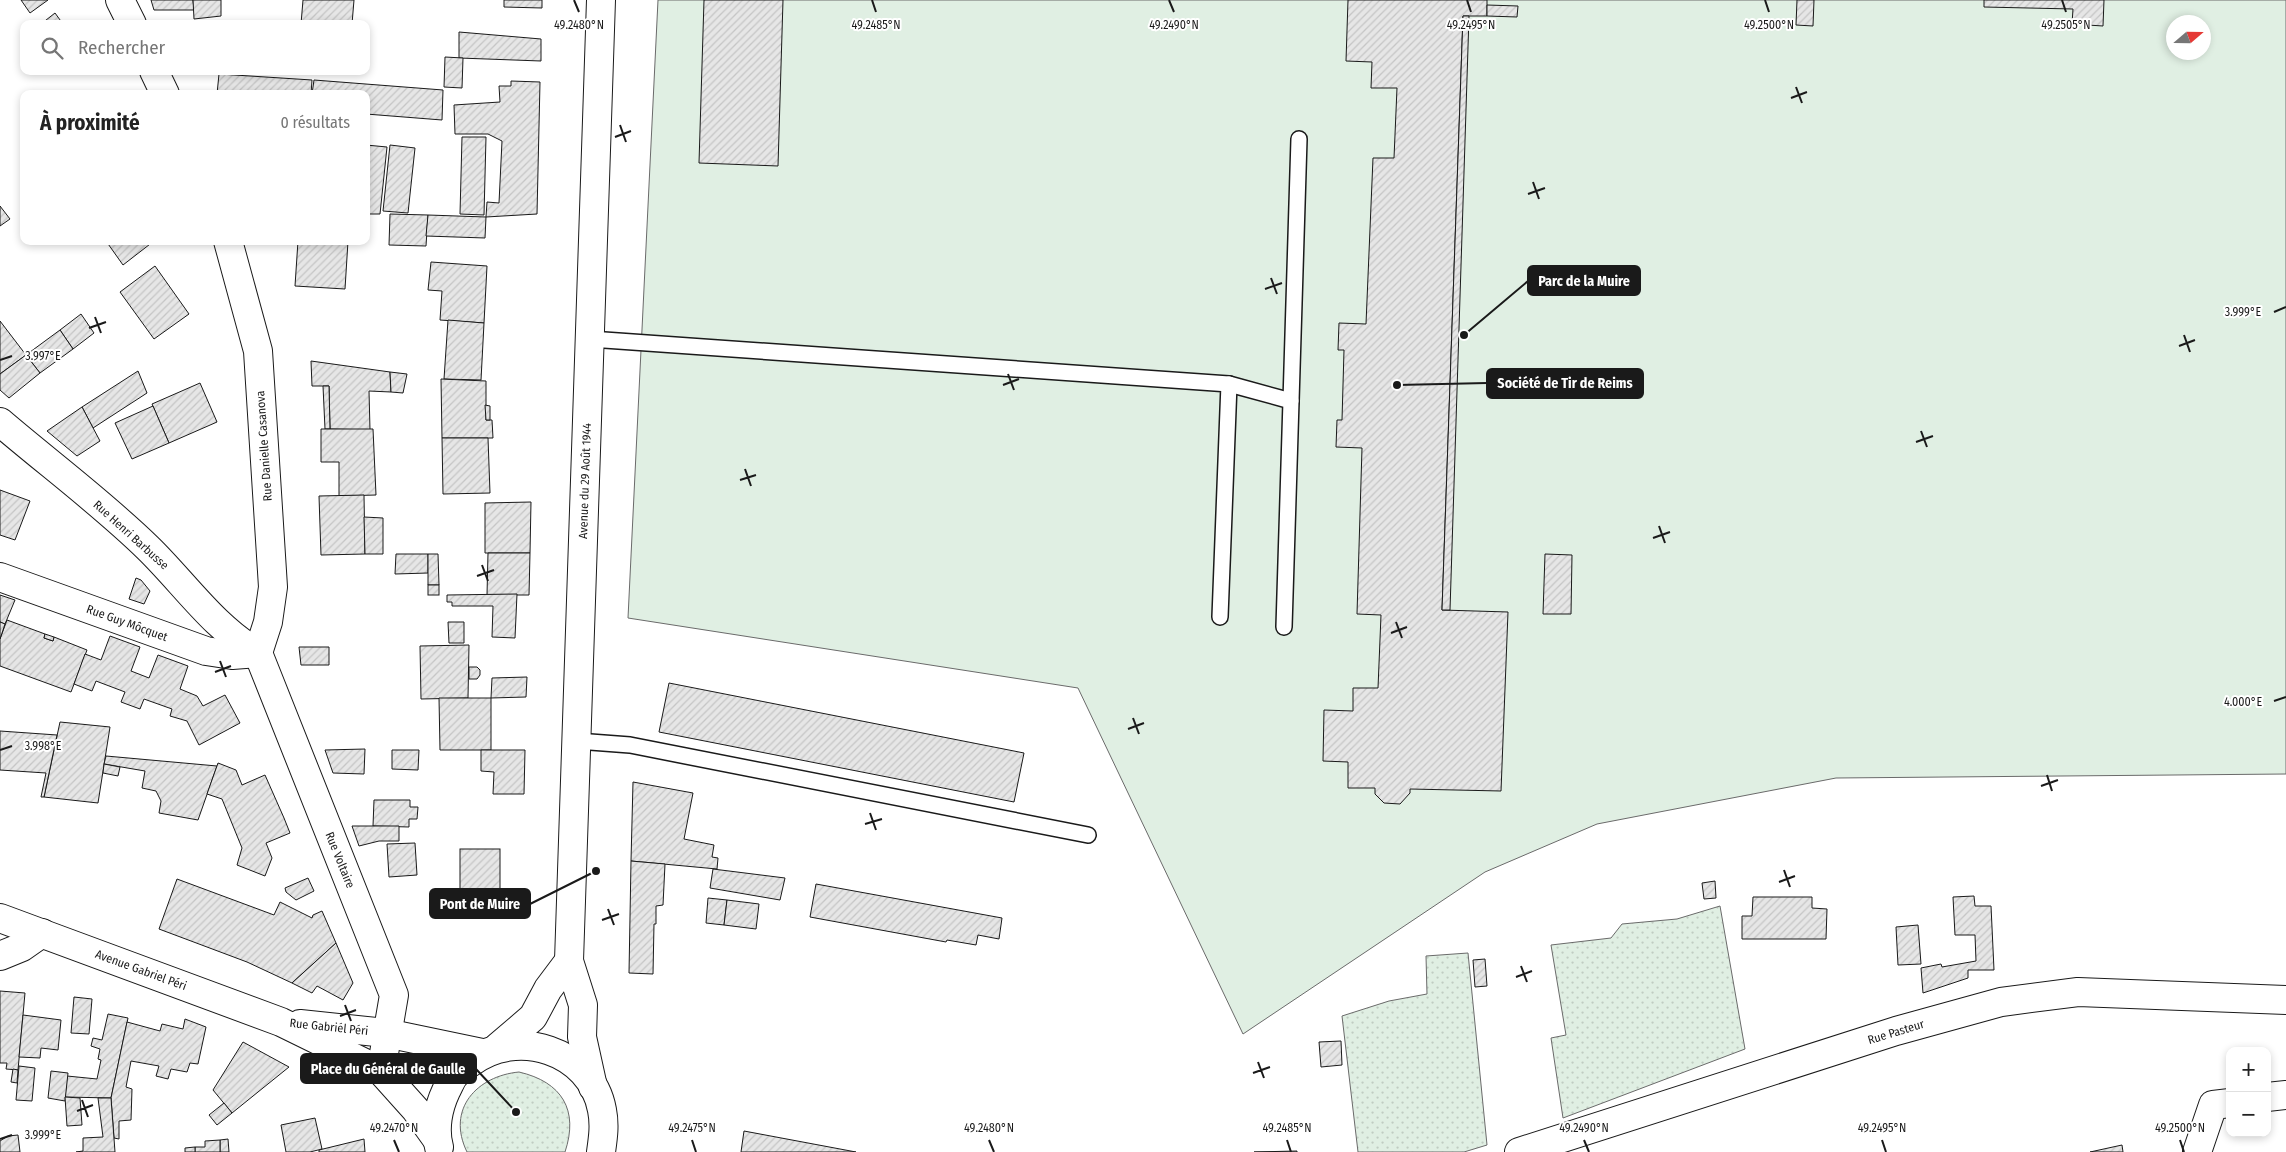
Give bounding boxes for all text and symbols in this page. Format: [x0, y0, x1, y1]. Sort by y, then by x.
north arrow [2166, 15, 2211, 60]
text: 49.2480°N [554, 18, 604, 32]
text: 49.2485°N [851, 18, 901, 32]
text: 49.2490°N [1149, 18, 1199, 32]
text: 49.2495°N [1447, 18, 1495, 32]
text: 49.2500°N [1744, 18, 1794, 32]
text: 49.2505°N [2041, 18, 2091, 32]
search box [20, 20, 370, 75]
icon: search [38, 34, 66, 62]
text: Rechercher [78, 36, 165, 59]
text: À proximité [40, 110, 140, 136]
text: 0 résultats [280, 113, 350, 132]
callout: Parc de la Muire [1528, 266, 1640, 295]
text: Parc de la Muire [1538, 273, 1630, 290]
text: 3.999°E [2225, 305, 2262, 319]
text: 3.997°E [25, 349, 61, 363]
callout: Société de Tir de Reims [1487, 369, 1643, 398]
text: Société de Tir de Reims [1497, 375, 1633, 392]
street label: Rue Danielle Casanova [253, 390, 275, 502]
street label: Avenue du 29 Août 1944 [576, 423, 594, 539]
street label: Rue Henri Barbusse [90, 498, 172, 573]
street label: Rue Guy Môcquet [85, 602, 169, 644]
text: 4.000°E [2224, 695, 2262, 709]
text: 3.998°E [25, 739, 62, 753]
street label: Rue Voltaire [322, 830, 358, 890]
callout: Pont de Muire [430, 889, 530, 918]
text: Pont de Muire [440, 896, 520, 913]
street label: Avenue Gabriel Péri [93, 947, 189, 993]
street label: Rue Gabriél Péri [289, 1016, 369, 1038]
street label: Rue Pasteur [1866, 1017, 1927, 1047]
map controls [2226, 1047, 2271, 1137]
button: + [2226, 1047, 2271, 1092]
callout: Place du Général de Gaulle [301, 1054, 476, 1083]
text: Place du Général de Gaulle [311, 1061, 465, 1078]
button: − [2226, 1092, 2271, 1137]
text: 49.2470°N [370, 1121, 418, 1135]
text: 49.2475°N [668, 1121, 716, 1135]
text: 49.2480°N [964, 1121, 1014, 1135]
text: 49.2485°N [1262, 1121, 1312, 1135]
text: 49.2490°N [1559, 1121, 1609, 1135]
text: 49.2495°N [1858, 1121, 1906, 1135]
text: 49.2500°N [2155, 1121, 2205, 1135]
text: 3.999°E [25, 1128, 62, 1142]

